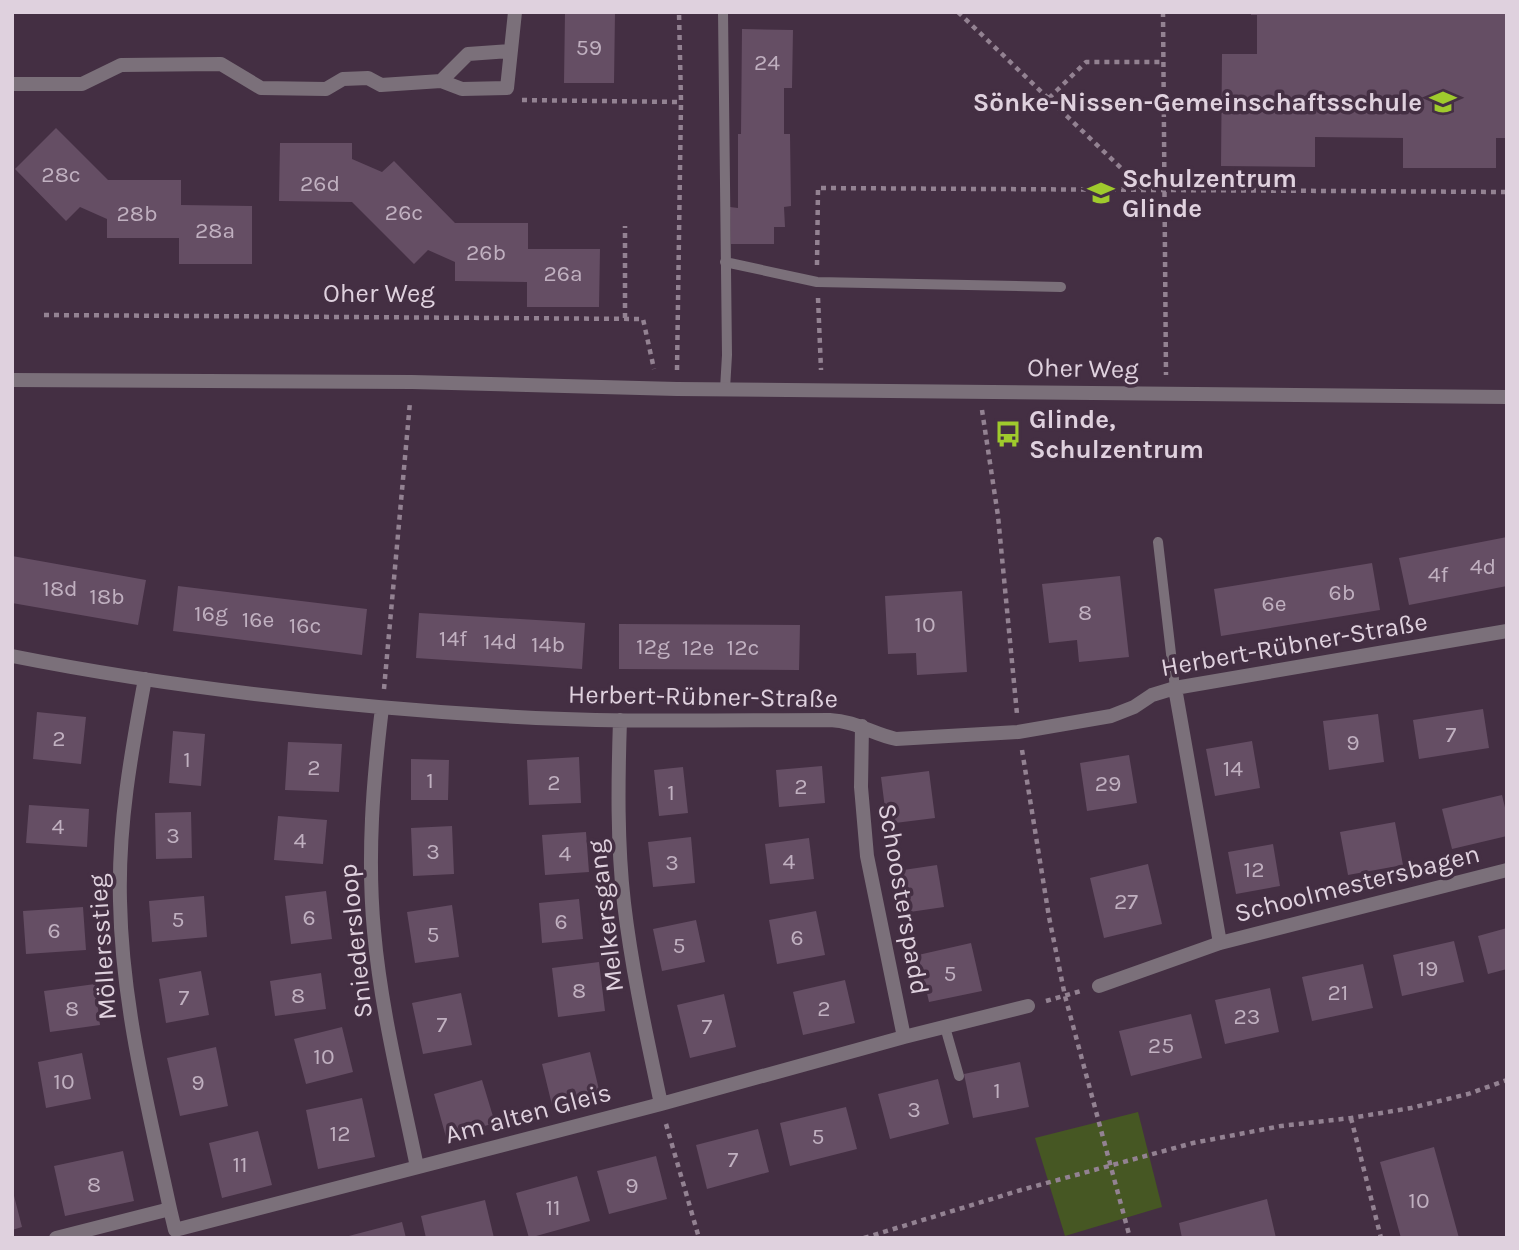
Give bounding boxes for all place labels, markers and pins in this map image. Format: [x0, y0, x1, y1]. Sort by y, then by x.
place label: Sönke-Nissen-Gemeinschaftsschule [973, 87, 1422, 118]
school or university icon: Sönke-Nissen-Gemeinschaftsschule [1428, 87, 1458, 117]
place label: Schulzentrum Glinde [1122, 163, 1297, 224]
school or university icon: Schulzentrum Glinde [1086, 178, 1116, 208]
place label: Glinde, Schulzentrum [1029, 404, 1204, 465]
bus stop icon: Glinde, Schulzentrum [993, 419, 1023, 449]

